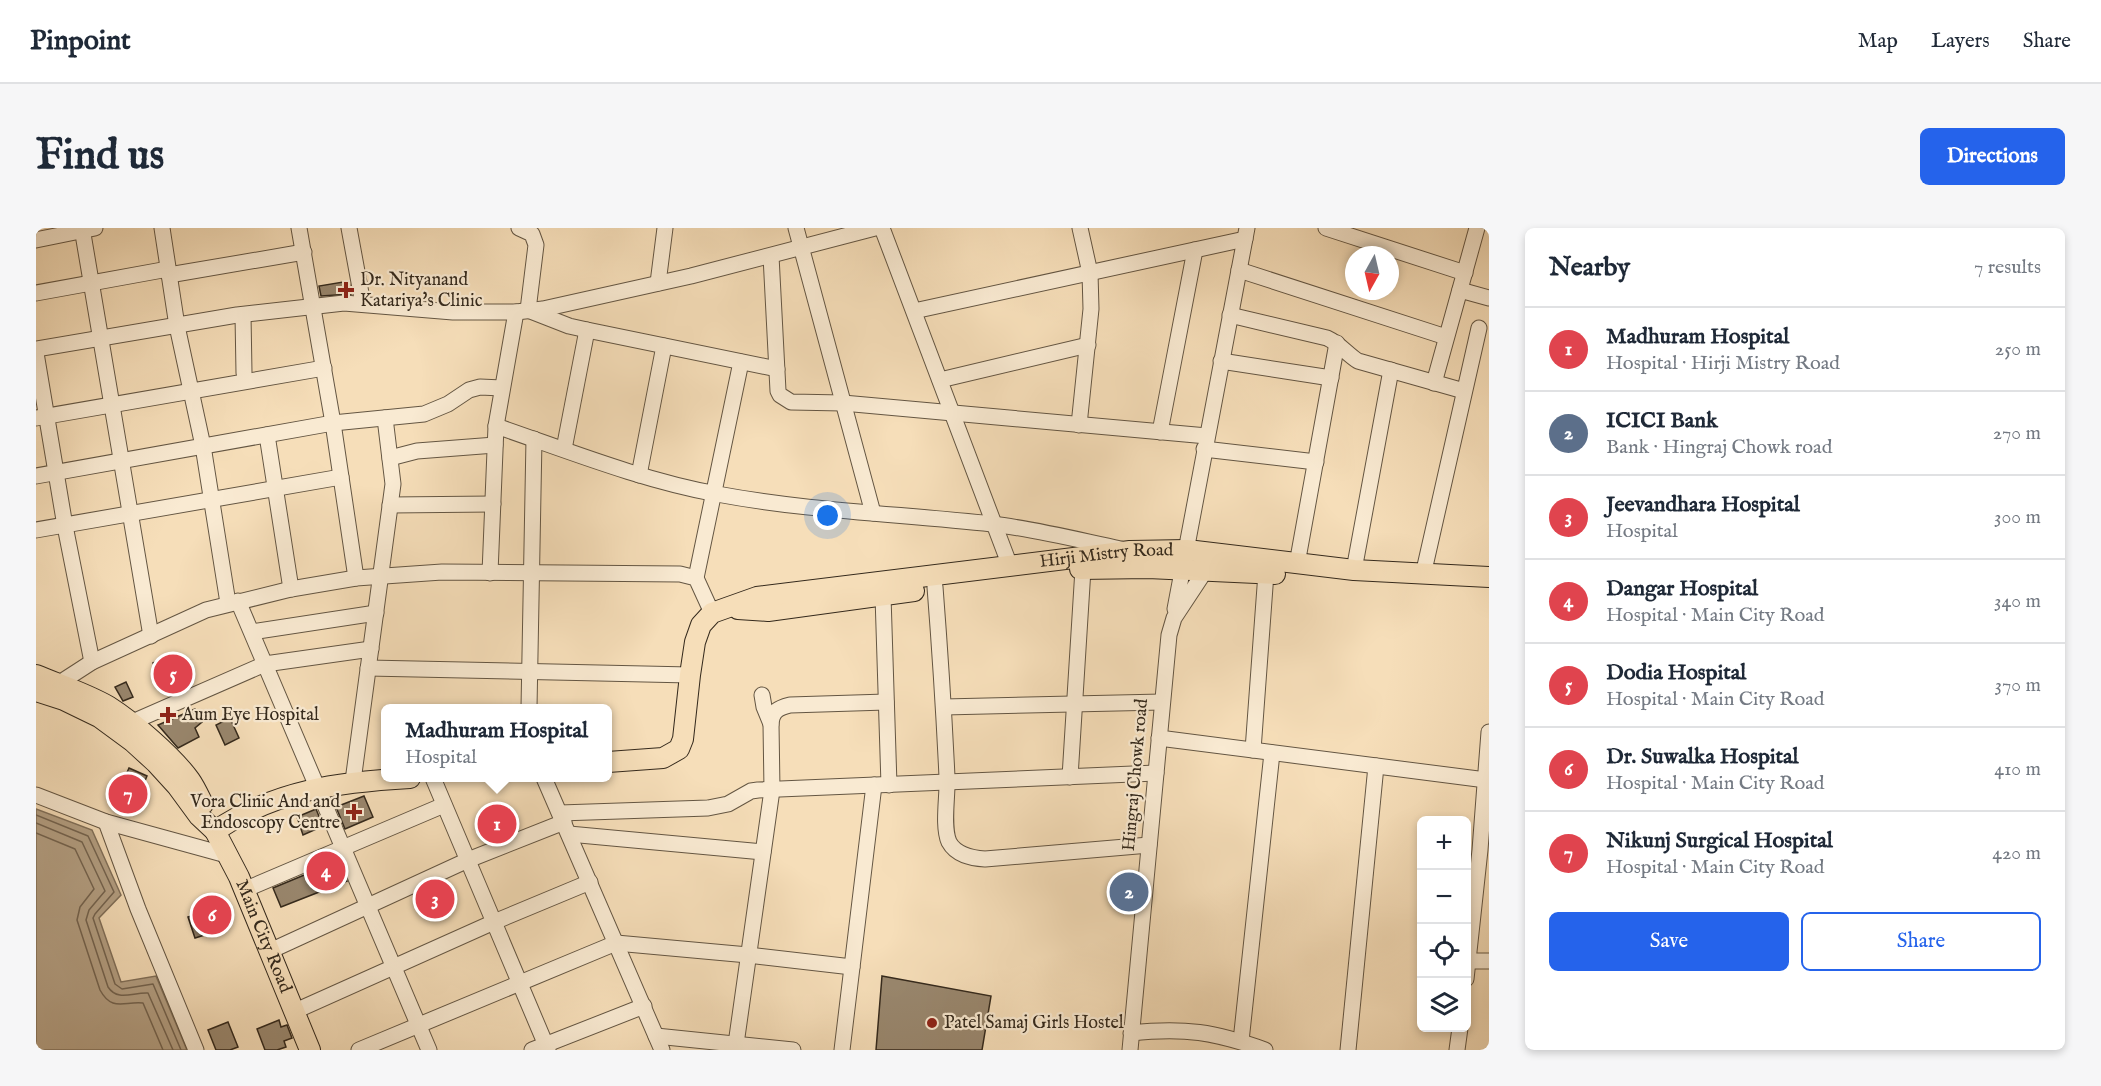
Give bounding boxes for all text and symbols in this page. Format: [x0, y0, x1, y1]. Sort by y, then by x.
text: Pinpoint [30, 24, 131, 59]
text: Map [1858, 28, 1898, 55]
text: Layers [1931, 28, 1990, 55]
text: Share [2023, 28, 2071, 55]
button: Directions [1920, 128, 2065, 185]
text: Find us [36, 130, 164, 183]
north arrow [1345, 246, 1399, 300]
text: Nearby [1549, 251, 1630, 284]
text: 7 results [1974, 255, 2041, 280]
place label: Dr. Nityanand Katariya's Clinic [360, 269, 483, 313]
marker: Dr. Nityanand Katariya's Clinic [337, 281, 355, 299]
text: Madhuram Hospital [1606, 323, 1789, 351]
text: 1 [1565, 337, 1572, 362]
text: 250 m [1995, 337, 2041, 362]
text: Hospital · Hirji Mistry Road [1606, 351, 1840, 376]
text: ICICI Bank [1606, 407, 1718, 435]
text: 2 [1564, 421, 1573, 446]
text: 270 m [1993, 421, 2041, 446]
text: Bank · Hingraj Chowk road [1606, 435, 1832, 460]
text: Jeevandhara Hospital [1606, 491, 1800, 519]
your location [813, 501, 842, 530]
text: 3 [1565, 505, 1572, 530]
text: 300 m [1994, 505, 2041, 530]
text: Hospital [1606, 519, 1678, 544]
street label: Hirji Mistry Road [1038, 539, 1174, 574]
text: Dangar Hospital [1606, 575, 1758, 603]
text: 4 [1564, 589, 1573, 614]
text: 340 m [1994, 589, 2041, 614]
text: Hospital · Main City Road [1606, 603, 1824, 628]
pin: 5 [154, 652, 192, 696]
text: Dodia Hospital [1606, 659, 1746, 687]
text: 5 [1565, 673, 1572, 698]
text: 370 m [1995, 673, 2041, 698]
text: Hospital · Main City Road [1606, 687, 1824, 712]
street label: Hingraj Chowk road [1118, 697, 1154, 852]
place label: Aum Eye Hospital [181, 704, 319, 727]
popup [381, 704, 612, 782]
marker: Aum Eye Hospital [159, 706, 177, 724]
text: Madhuram Hospital [405, 717, 588, 745]
text: Dr. Suwalka Hospital [1606, 743, 1799, 771]
text: Hospital [405, 745, 477, 770]
text: 6 [1564, 757, 1573, 782]
text: 410 m [1994, 757, 2041, 782]
text: Hospital · Main City Road [1606, 771, 1824, 796]
pin: 7 [108, 772, 148, 816]
place label: Vora Clinic And and Endoscopy Centre [189, 791, 340, 835]
pin: 1 [478, 802, 516, 846]
marker: Vora Clinic And and Endoscopy Centre [345, 803, 363, 821]
map controls [1417, 816, 1471, 1032]
button: + [1417, 816, 1471, 870]
text: Nikunj Surgical Hospital [1606, 827, 1833, 855]
text: 7 [1564, 841, 1573, 866]
text: 420 m [1992, 841, 2041, 866]
pin: 4 [306, 848, 346, 894]
text: Hospital · Main City Road [1606, 855, 1824, 880]
pin: 2 [1110, 870, 1148, 914]
button: − [1417, 870, 1471, 924]
street label: Main City Road [230, 876, 297, 997]
pin: 3 [416, 876, 454, 922]
pin: 6 [192, 892, 231, 938]
button: Save [1549, 912, 1789, 971]
button: Share [1801, 912, 2041, 971]
button: locate [1417, 924, 1471, 978]
button: layers [1417, 978, 1471, 1032]
place label: Patel Samaj Girls Hostel [944, 1012, 1124, 1035]
marker: Patel Samaj Girls Hostel [925, 1016, 939, 1030]

